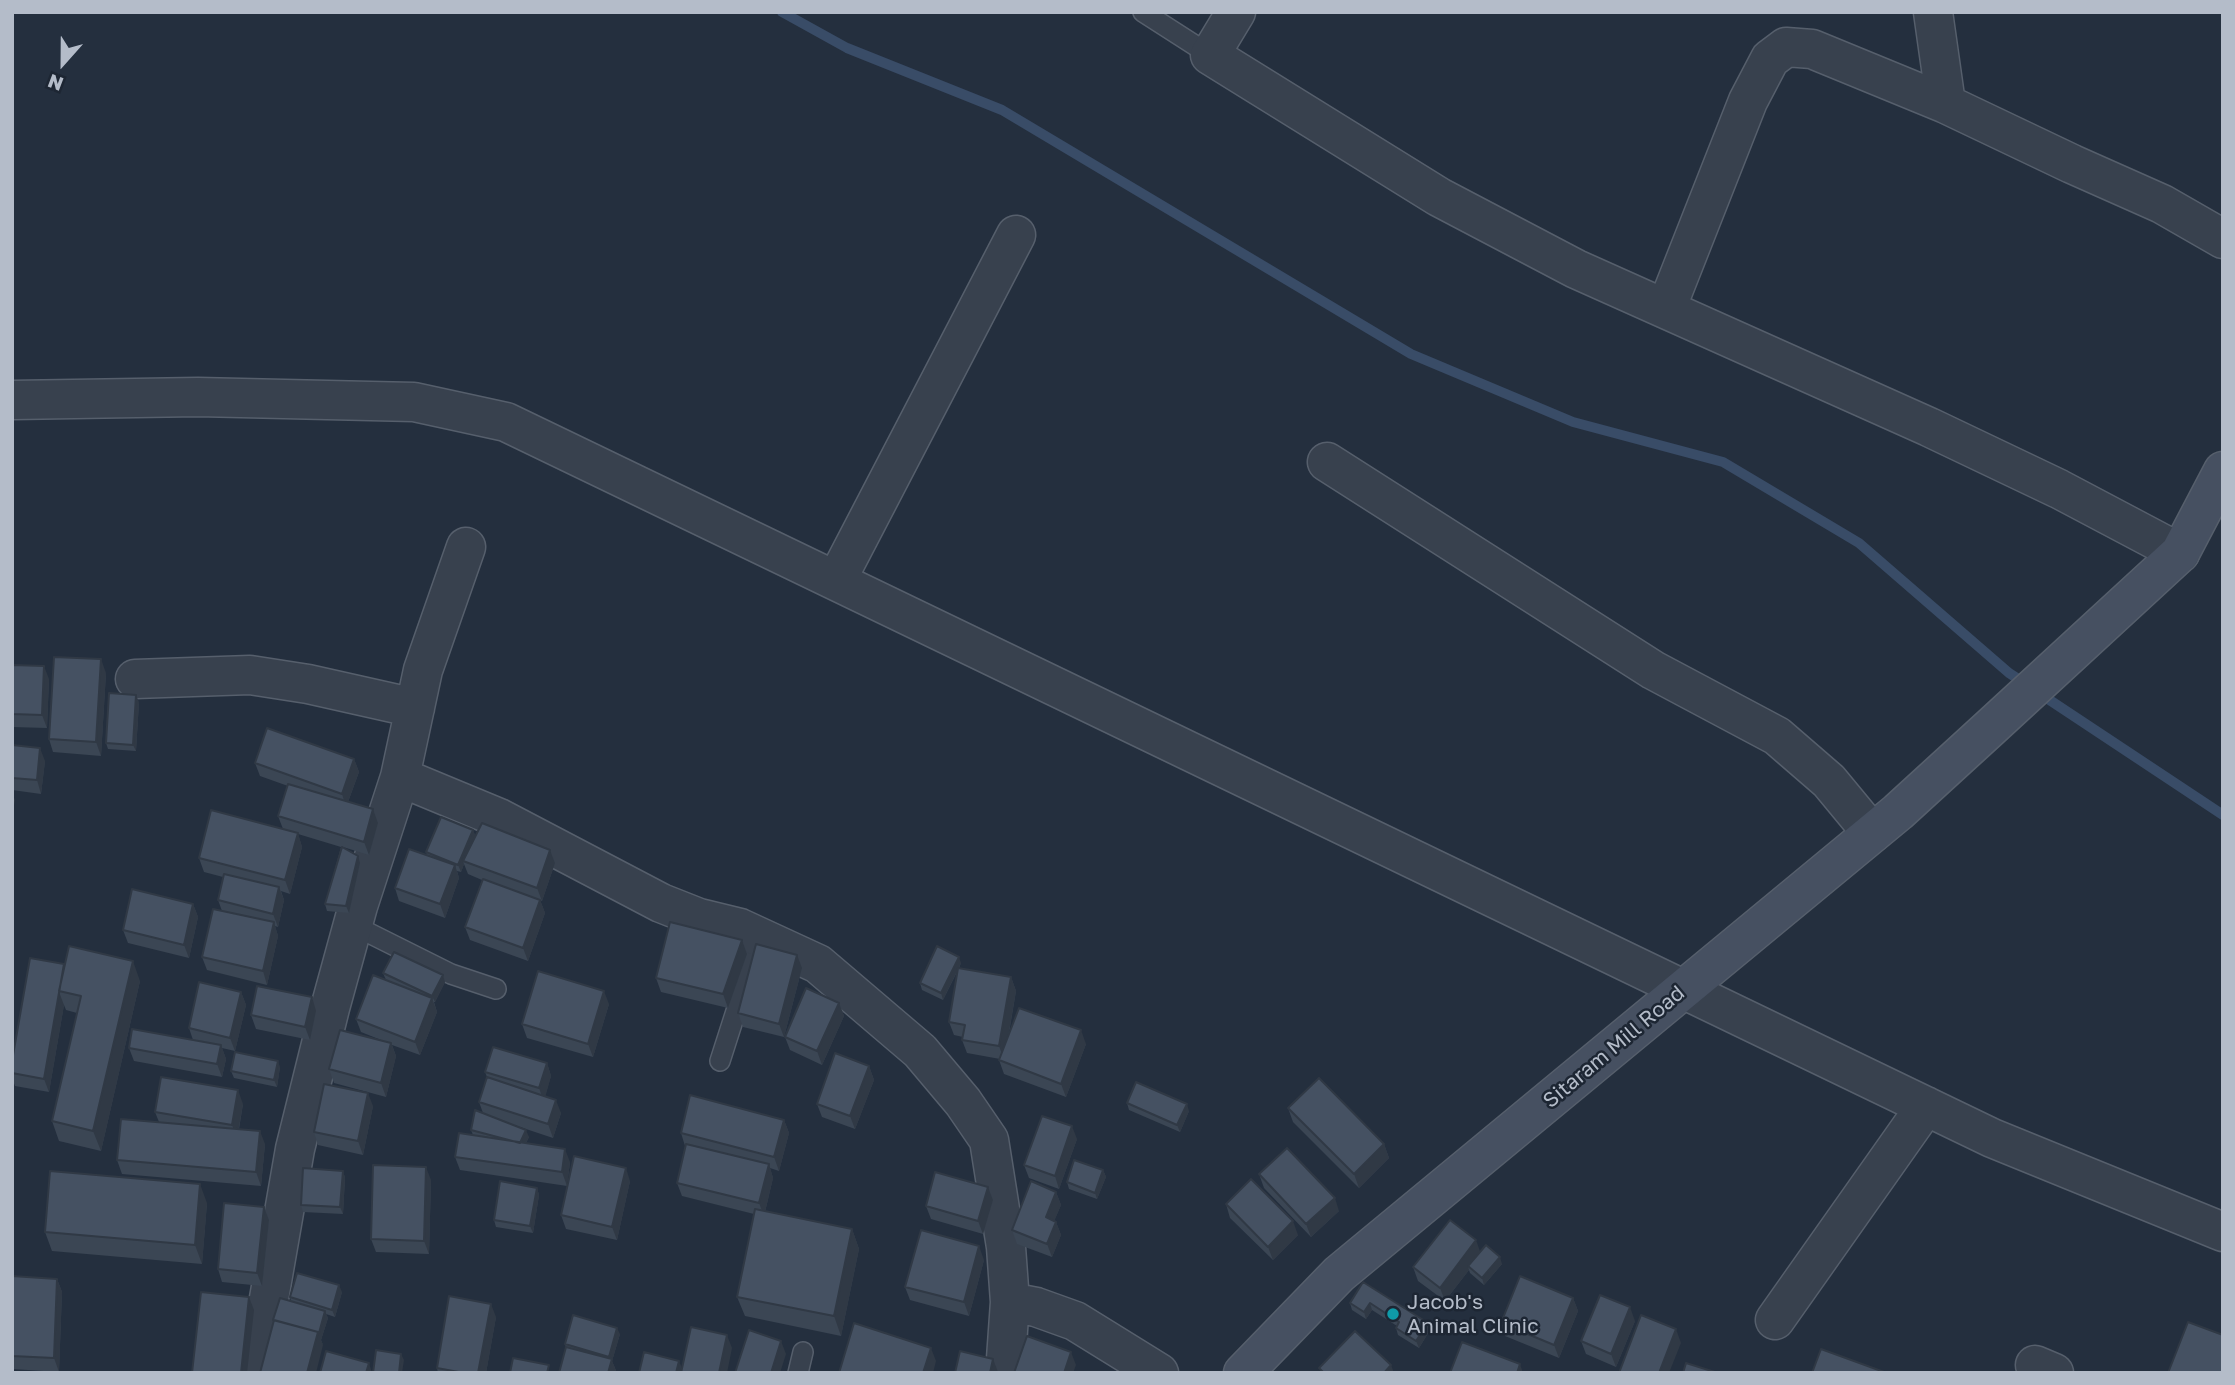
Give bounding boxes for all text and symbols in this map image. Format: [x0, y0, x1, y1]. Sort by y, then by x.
north arrow [28, 28, 98, 98]
text: N [44, 70, 66, 96]
street label: Sitaram Mill Road [1538, 981, 1690, 1113]
place label: Jacob's Animal Clinic [1407, 1289, 1539, 1339]
marker: Jacob's Animal Clinic [1385, 1306, 1401, 1322]

